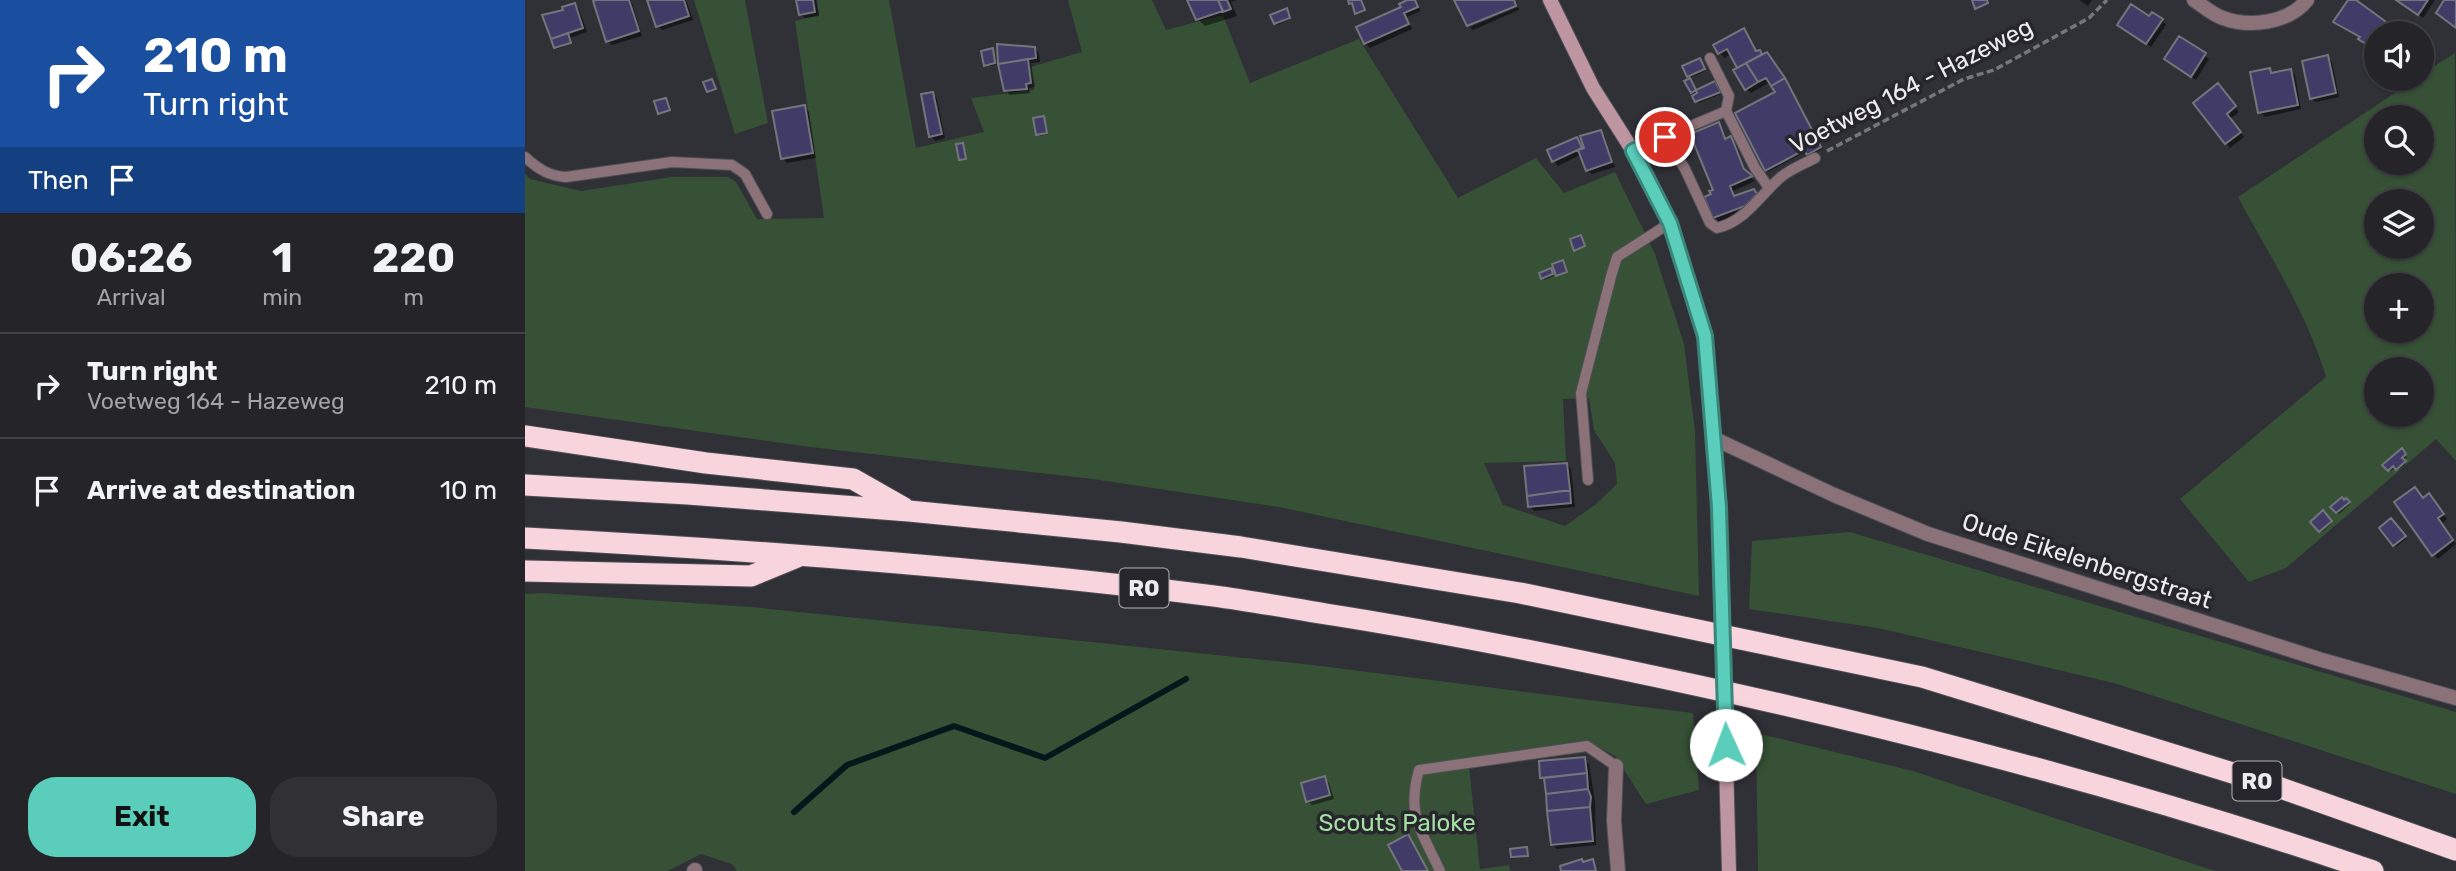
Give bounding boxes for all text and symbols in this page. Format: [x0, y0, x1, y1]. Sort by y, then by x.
street label: Voetweg 164 - Hazeweg [1785, 13, 2037, 159]
map controls [2364, 21, 2434, 427]
button: sound [2364, 21, 2434, 91]
text: 210 m [143, 26, 288, 84]
icon: right [28, 28, 119, 119]
text: Turn right [143, 85, 288, 123]
button: search [2364, 105, 2434, 175]
pin [1635, 107, 1695, 167]
icon: arrive [1646, 118, 1684, 156]
icon: arrive [103, 161, 141, 199]
text: Then [28, 165, 89, 196]
button: layers [2364, 189, 2434, 259]
text: 06:26 [70, 233, 193, 283]
text: 1 [272, 233, 293, 283]
text: 220 [372, 233, 455, 283]
button: + [2364, 273, 2434, 343]
text: Arrival [97, 283, 166, 311]
text: min [262, 283, 302, 311]
text: m [403, 283, 424, 311]
text: Turn right [87, 356, 217, 387]
button: − [2364, 357, 2434, 427]
icon: right [28, 367, 66, 405]
text: 210 m [425, 370, 497, 401]
text: Voetweg 164 - Hazeweg [87, 387, 345, 415]
icon: arrive [28, 472, 66, 510]
text: Arrive at destination [87, 475, 355, 506]
text: 10 m [440, 475, 497, 506]
street label: Oude Eikelenbergstraat [1959, 507, 2215, 615]
road number: R0 [1119, 568, 1169, 608]
position arrow [1689, 708, 1763, 782]
road number: R0 [2233, 762, 2281, 800]
button: Exit [28, 777, 256, 857]
button: Share [270, 777, 497, 857]
park label: Scouts Paloke [1318, 809, 1476, 837]

